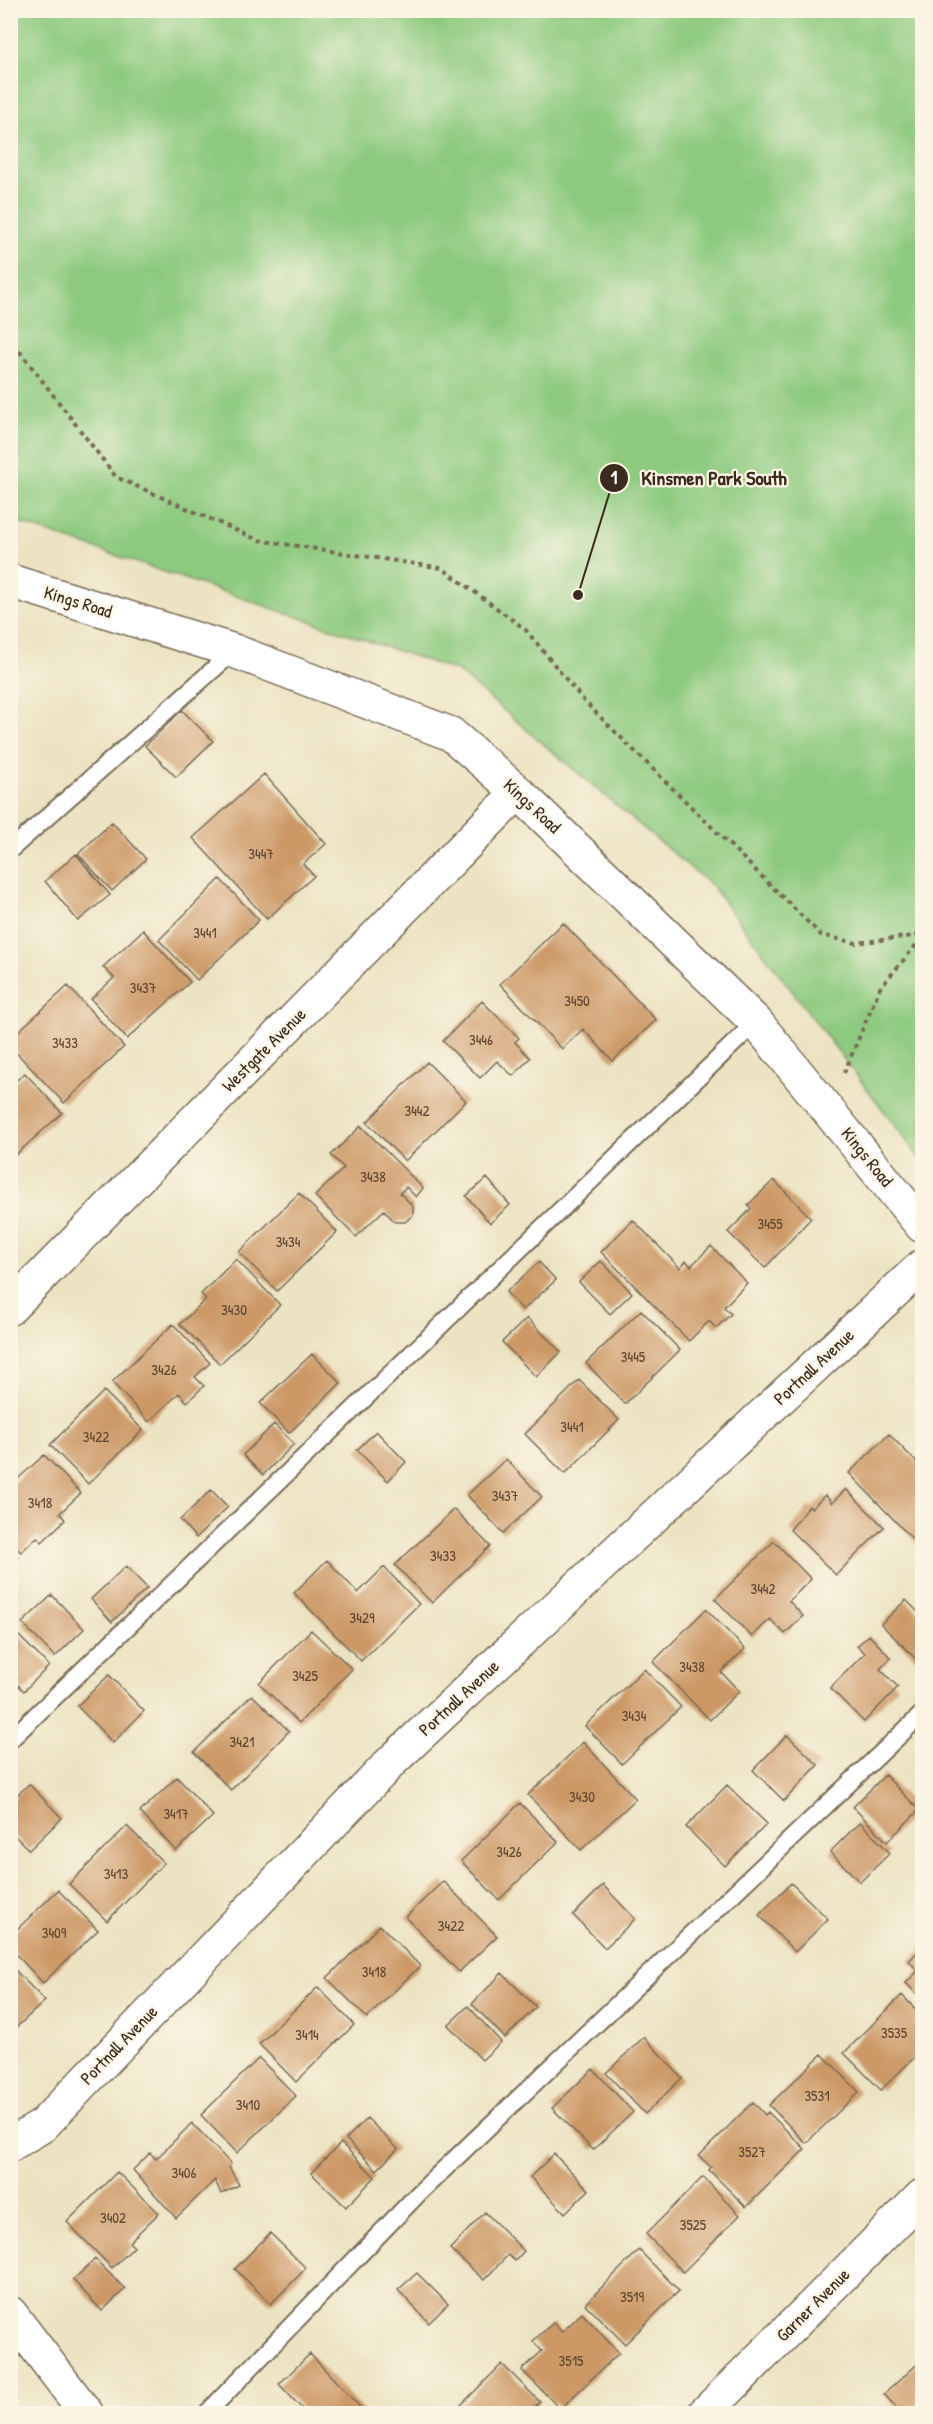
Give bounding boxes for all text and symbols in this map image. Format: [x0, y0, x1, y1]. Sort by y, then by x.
callout: Kinsmen Park South [599, 459, 799, 497]
text: Kinsmen Park South [641, 464, 787, 491]
text: 1 [611, 465, 618, 490]
street label: Kings Road [41, 579, 115, 624]
street label: Kings Road [498, 773, 567, 839]
house number: 3447 [248, 843, 274, 864]
house number: 3441 [193, 922, 217, 943]
house number: 3437 [130, 977, 156, 998]
house number: 3450 [564, 990, 590, 1011]
street label: Westgate Avenue [216, 1002, 311, 1097]
house number: 3446 [469, 1029, 493, 1050]
house number: 3433 [52, 1032, 78, 1053]
house number: 3442 [405, 1100, 430, 1121]
street label: Kings Road [836, 1122, 899, 1192]
house number: 3438 [360, 1166, 386, 1187]
house number: 3455 [757, 1213, 783, 1234]
house number: 3434 [276, 1231, 301, 1252]
house number: 3430 [221, 1299, 247, 1320]
street label: Portnall Avenue [768, 1323, 859, 1410]
house number: 3445 [621, 1346, 646, 1367]
house number: 3426 [151, 1359, 177, 1380]
house number: 3441 [560, 1416, 584, 1437]
house number: 3422 [83, 1426, 109, 1447]
house number: 3437 [492, 1485, 518, 1506]
house number: 3418 [28, 1492, 52, 1513]
house number: 3433 [430, 1545, 456, 1566]
house number: 3442 [751, 1578, 776, 1599]
house number: 3429 [350, 1607, 375, 1628]
street label: Portnall Avenue [413, 1654, 504, 1741]
house number: 3438 [679, 1656, 705, 1677]
house number: 3425 [292, 1665, 319, 1686]
house number: 3434 [622, 1705, 647, 1726]
house number: 3421 [230, 1731, 254, 1752]
house number: 3430 [569, 1786, 595, 1807]
house number: 3417 [163, 1803, 189, 1824]
house number: 3426 [496, 1841, 522, 1862]
house number: 3413 [104, 1863, 129, 1884]
house number: 3422 [438, 1915, 464, 1936]
house number: 3409 [42, 1922, 67, 1943]
house number: 3418 [362, 1961, 386, 1982]
street label: Portnall Avenue [74, 1999, 163, 2090]
house number: 3535 [881, 2022, 908, 2043]
house number: 3414 [295, 2024, 319, 2045]
house number: 3531 [804, 2085, 830, 2106]
house number: 3410 [236, 2094, 261, 2115]
house number: 3527 [738, 2141, 766, 2162]
house number: 3406 [171, 2162, 197, 2183]
house number: 3402 [100, 2207, 126, 2228]
house number: 3525 [680, 2214, 707, 2235]
street label: Garner Avenue [770, 2262, 855, 2347]
house number: 3519 [620, 2286, 645, 2307]
house number: 3515 [559, 2350, 584, 2371]

